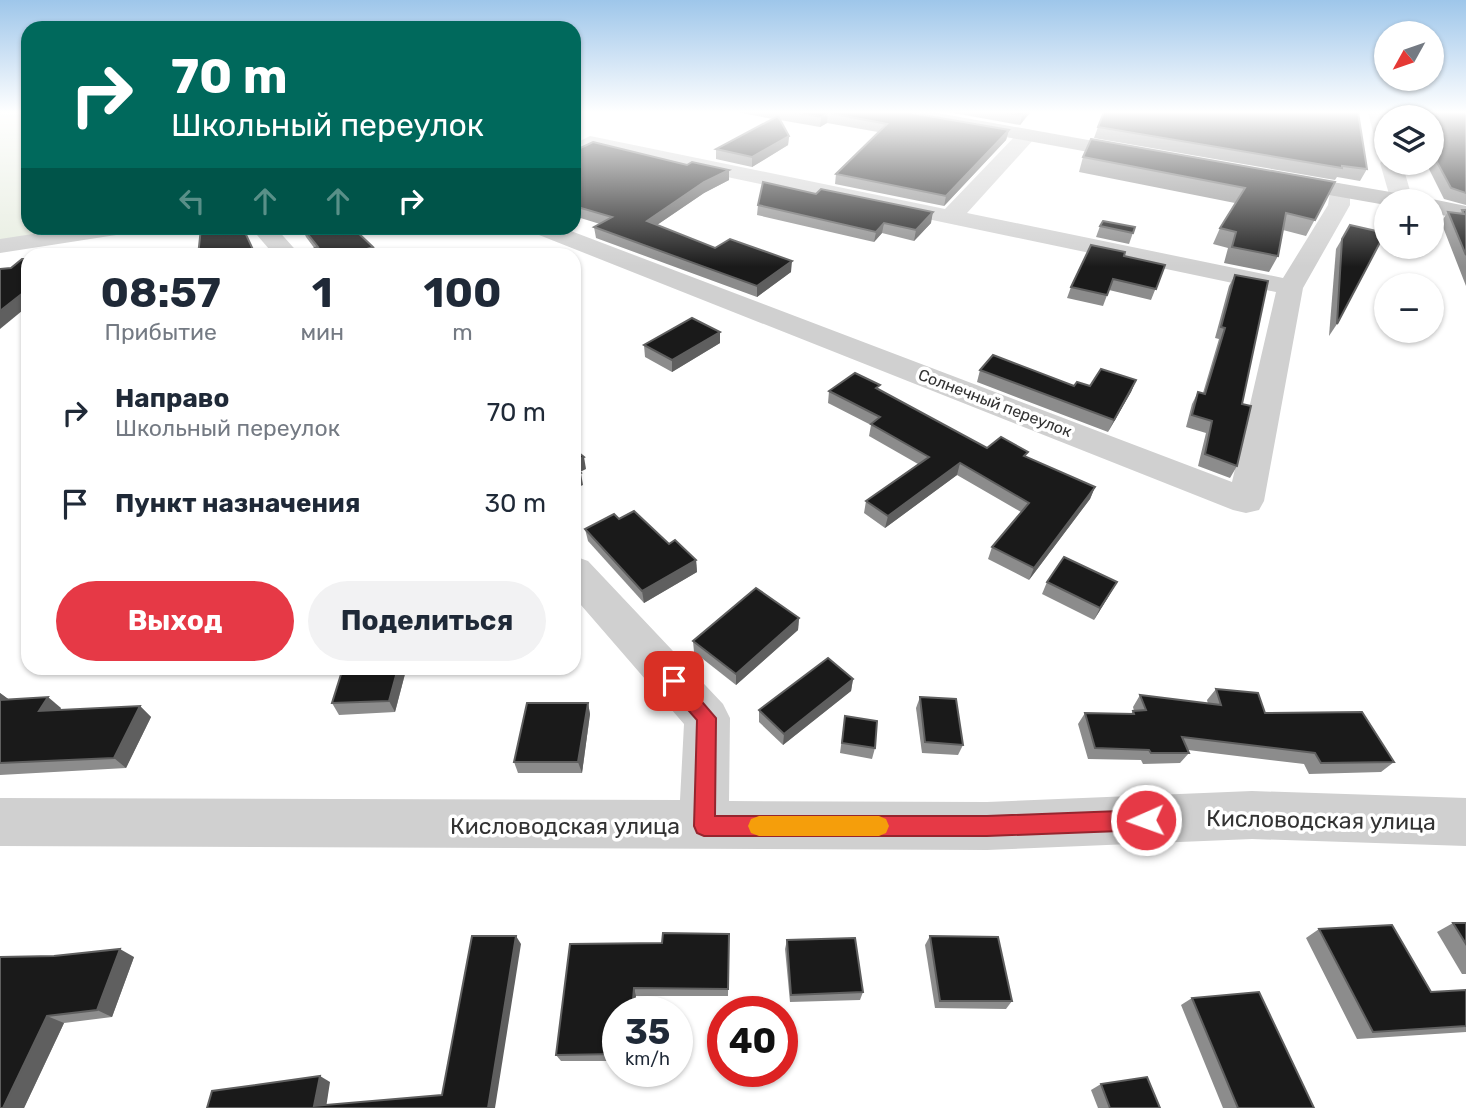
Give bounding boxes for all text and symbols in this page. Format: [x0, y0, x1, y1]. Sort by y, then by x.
north arrow [1374, 21, 1444, 91]
map controls [1374, 21, 1444, 343]
text: 70 m [171, 47, 288, 105]
icon: right [56, 49, 147, 140]
button: layers [1374, 105, 1444, 175]
text: Школьный переулок [171, 106, 484, 144]
icon: left [173, 182, 211, 220]
icon: ahead [246, 182, 284, 220]
icon: ahead [319, 182, 357, 220]
icon: right [392, 182, 430, 220]
button: + [1374, 189, 1444, 259]
text: 08:57 [100, 268, 221, 318]
text: 1 [312, 268, 333, 318]
text: 100 [424, 268, 502, 318]
button: − [1374, 273, 1444, 343]
text: Прибытие [104, 318, 217, 346]
text: мин [300, 318, 344, 346]
text: m [452, 318, 473, 346]
street label: Солнечный переулок [915, 365, 1075, 441]
text: Направо [115, 383, 229, 414]
icon: right [56, 394, 94, 432]
text: 70 m [487, 397, 546, 428]
text: Школьный переулок [115, 414, 340, 442]
icon: arrive [56, 485, 94, 523]
text: Пункт назначения [115, 488, 360, 519]
text: 30 m [484, 488, 546, 519]
button: Выход [56, 581, 294, 661]
button: Поделиться [308, 581, 546, 661]
pin [644, 651, 704, 711]
icon: arrive [655, 662, 693, 700]
position arrow [1109, 783, 1183, 857]
street label: Кисловодская улица [1206, 804, 1436, 836]
street label: Кисловодская улица [450, 812, 680, 840]
speed limit sign: 40 [707, 996, 798, 1087]
text: 35 [625, 1011, 670, 1053]
text: km/h [625, 1048, 670, 1070]

